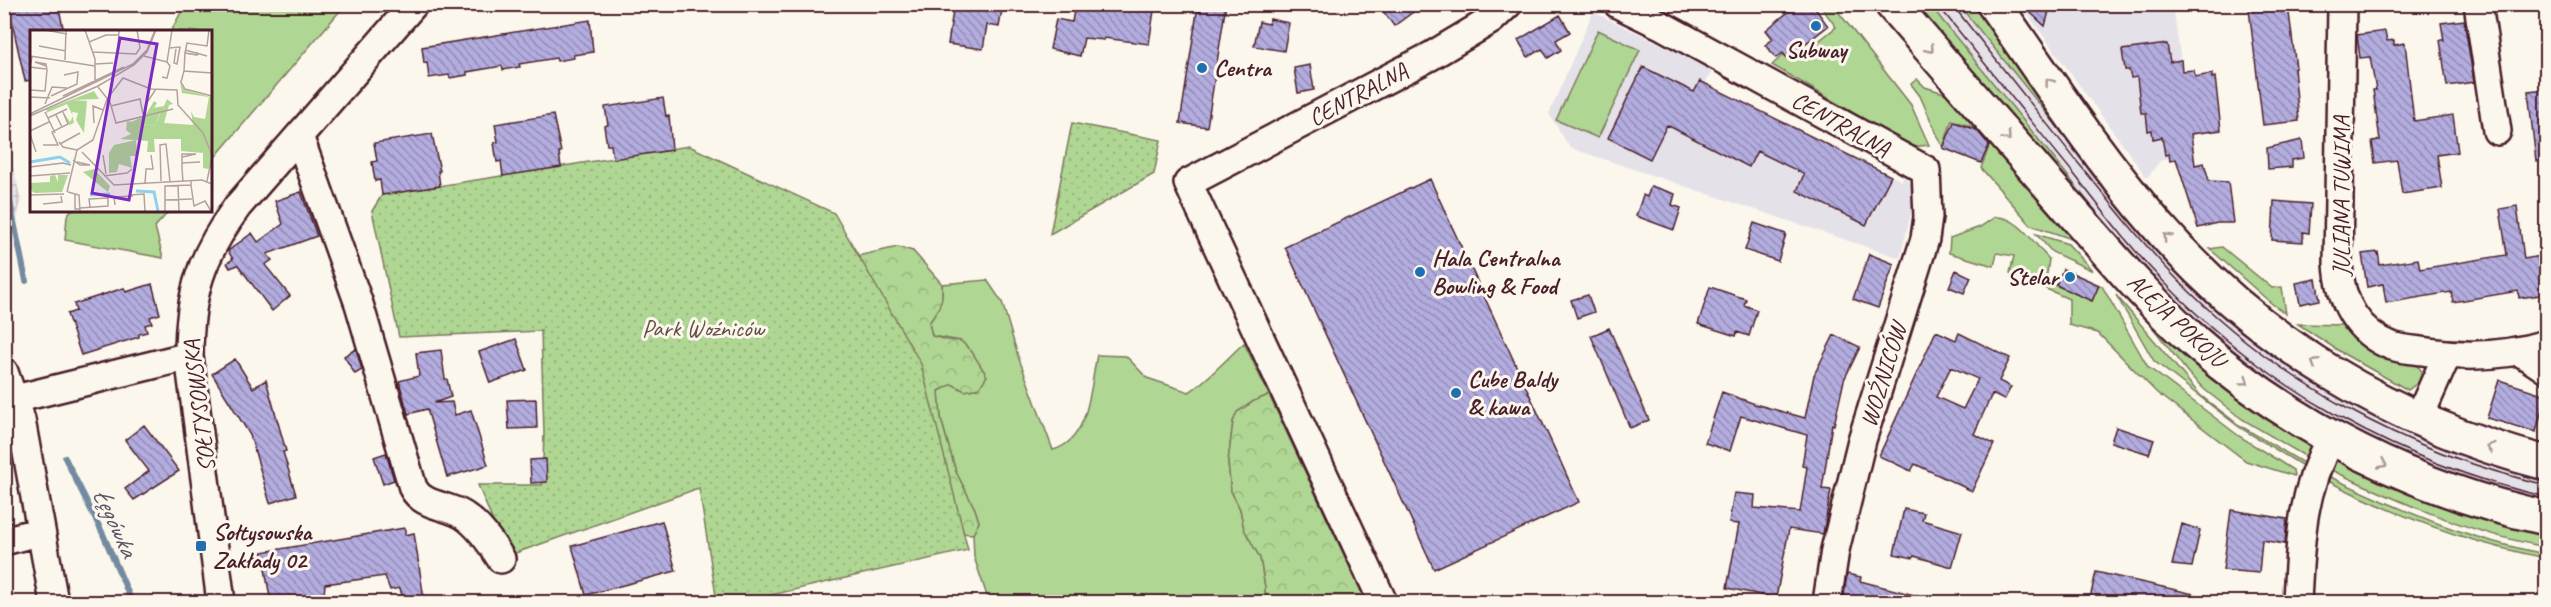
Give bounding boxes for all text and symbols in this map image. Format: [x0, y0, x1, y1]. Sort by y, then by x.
marker: Subway [1809, 19, 1823, 33]
inset map [30, 30, 212, 212]
place label: Subway [1785, 35, 1849, 65]
one-way arrow [1923, 42, 1934, 53]
place label: Centra [1214, 53, 1273, 83]
street label: CENTRALNA [1303, 55, 1414, 133]
marker: Centra [1195, 61, 1209, 75]
one-way arrow [2045, 77, 2056, 88]
street label: CENTRALNA [1787, 85, 1896, 164]
street label: JULIANA TUWIMA [2326, 115, 2356, 277]
one-way arrow [2000, 130, 2011, 141]
one-way arrow [2163, 233, 2174, 243]
place label: Hala Centralna Bowling & Food [1432, 243, 1562, 301]
place label: Stelar [2007, 262, 2060, 292]
marker: Hala Centralna Bowling & Food [1413, 265, 1427, 279]
street label: ALEJA POKOJU [2121, 267, 2235, 376]
marker: Stelar [2063, 270, 2077, 284]
park label: Park Woźniców [642, 313, 765, 343]
street label: WOŹNICÓW [1853, 315, 1914, 430]
street label: SOŁTYSOWSKA [176, 338, 222, 474]
one-way arrow [2311, 359, 2321, 371]
place label: Cube Baldy & kawa [1468, 364, 1560, 422]
one-way arrow [2239, 374, 2250, 385]
marker: Cube Baldy & kawa [1449, 386, 1463, 400]
one-way arrow [2485, 442, 2496, 454]
one-way arrow [2377, 456, 2388, 468]
water label: Łęgówka [85, 483, 147, 564]
place label: Sołtysowska Zakłady 02 [213, 517, 313, 575]
marker: Sołtysowska Zakłady 02 [194, 539, 208, 553]

